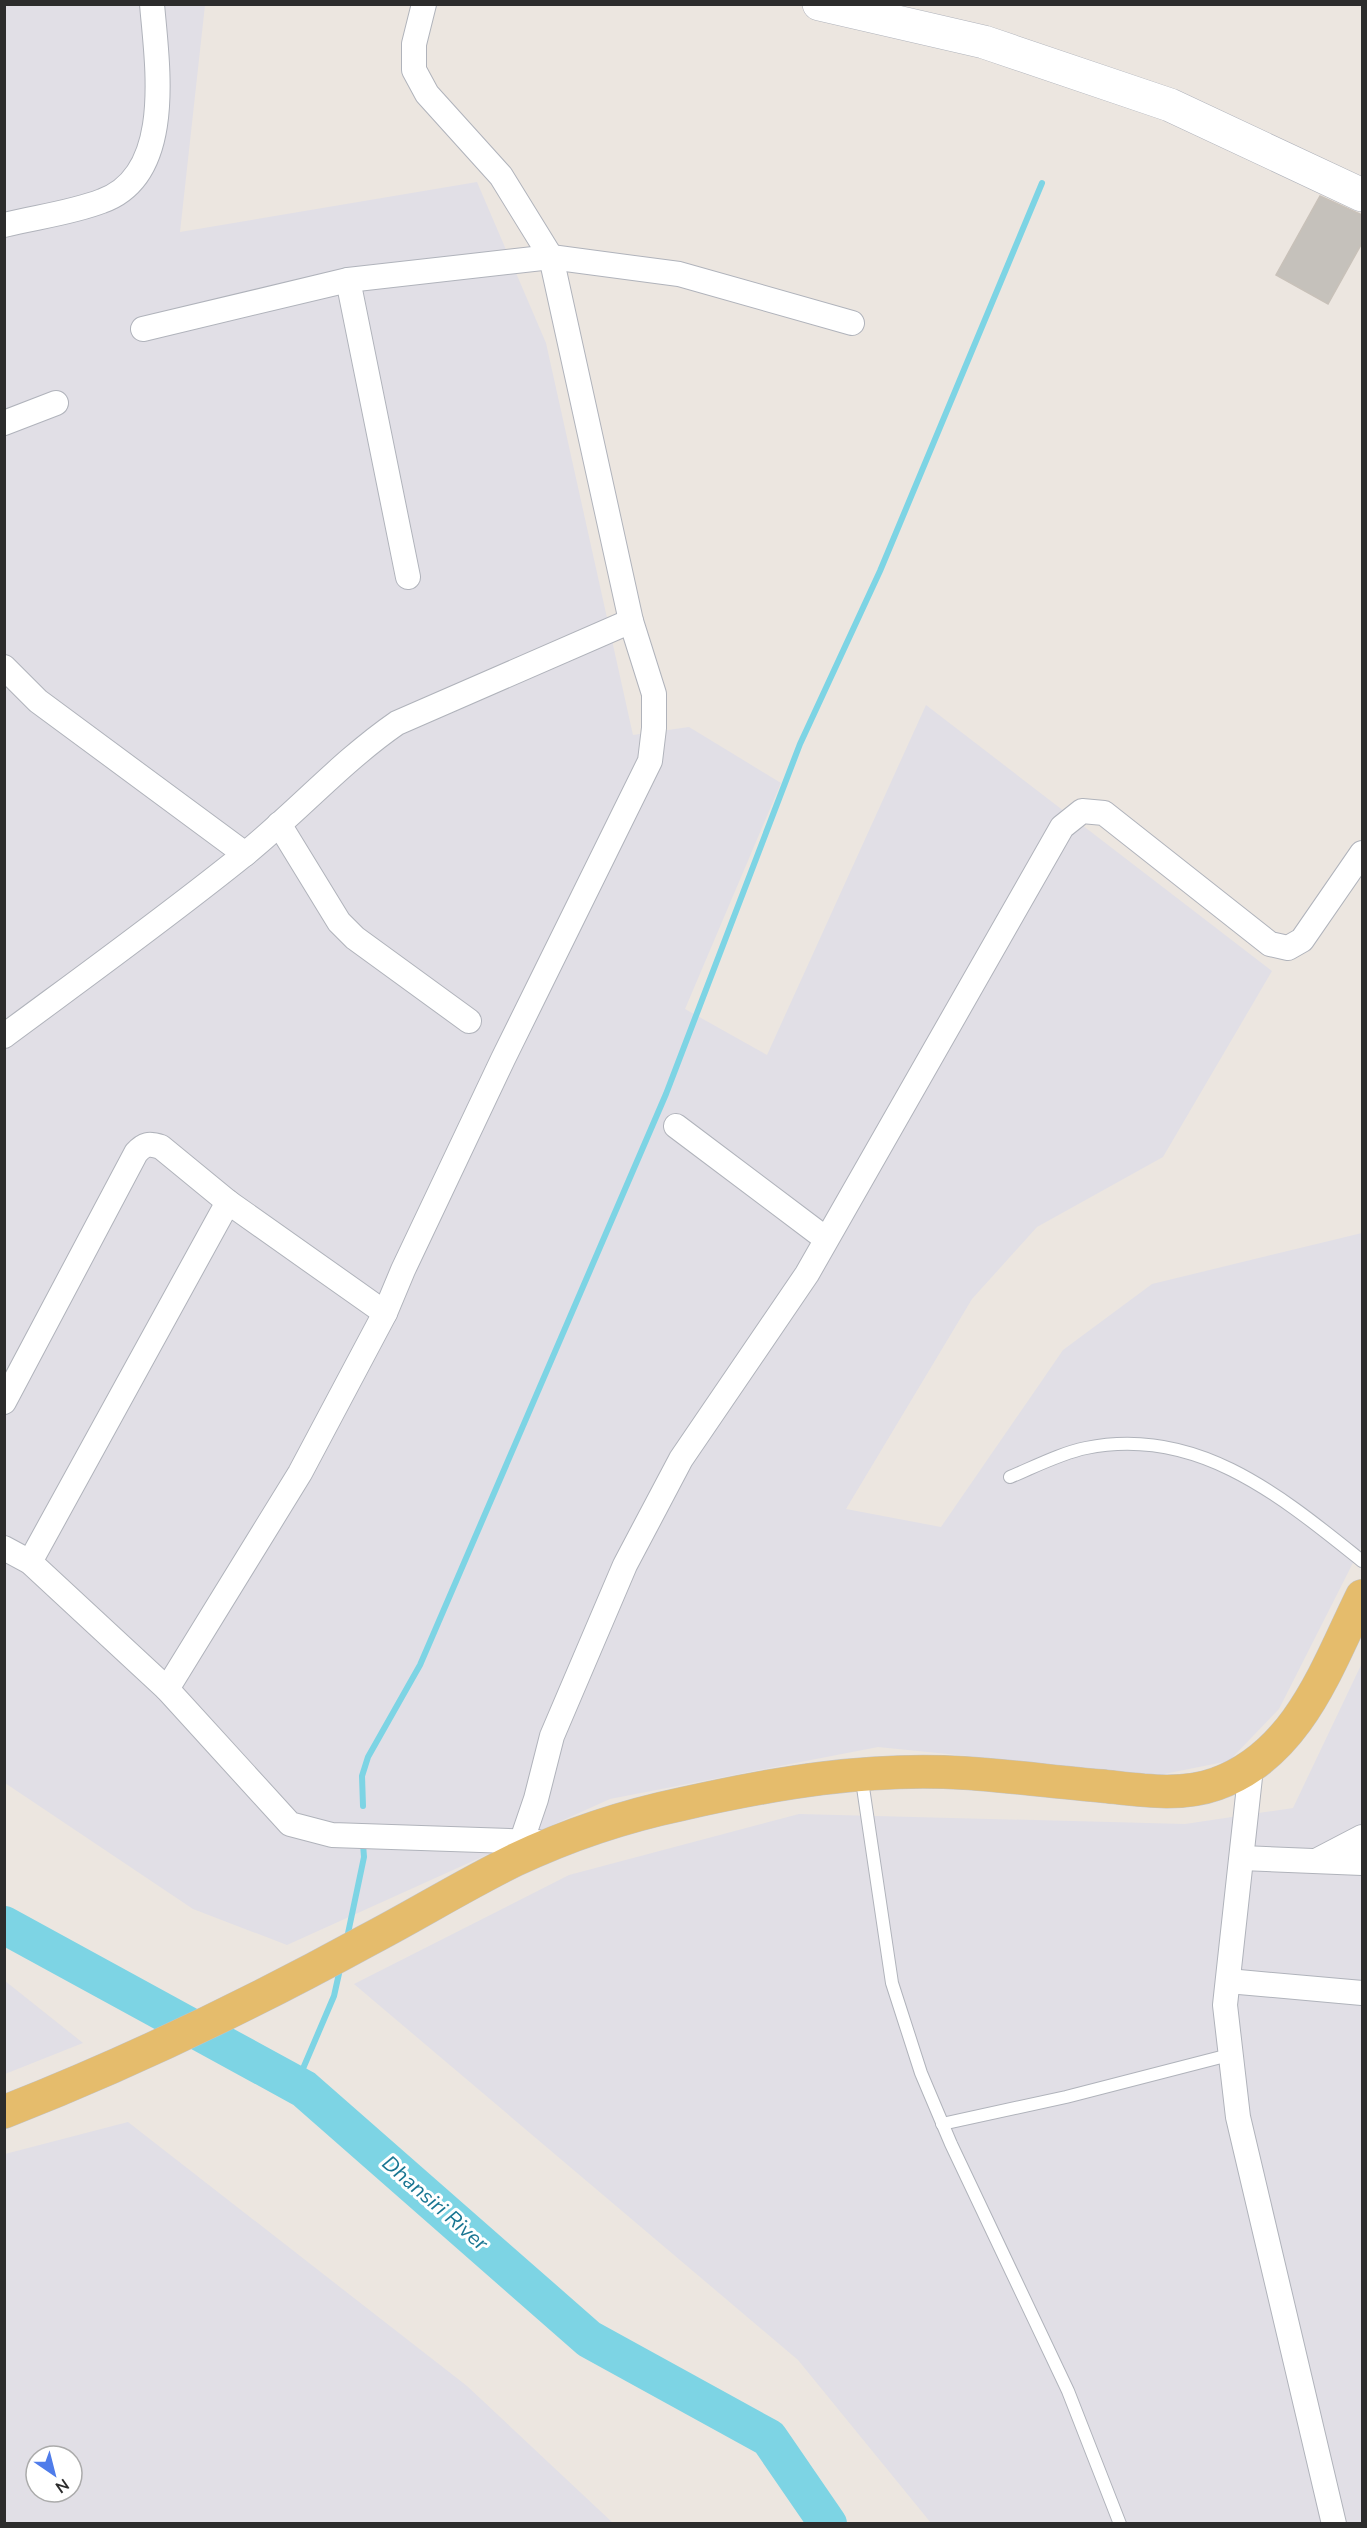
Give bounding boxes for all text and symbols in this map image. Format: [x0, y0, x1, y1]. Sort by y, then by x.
water label: Dhansiri River [376, 2149, 494, 2257]
north arrow [24, 2444, 84, 2504]
text: N [51, 2473, 73, 2498]

